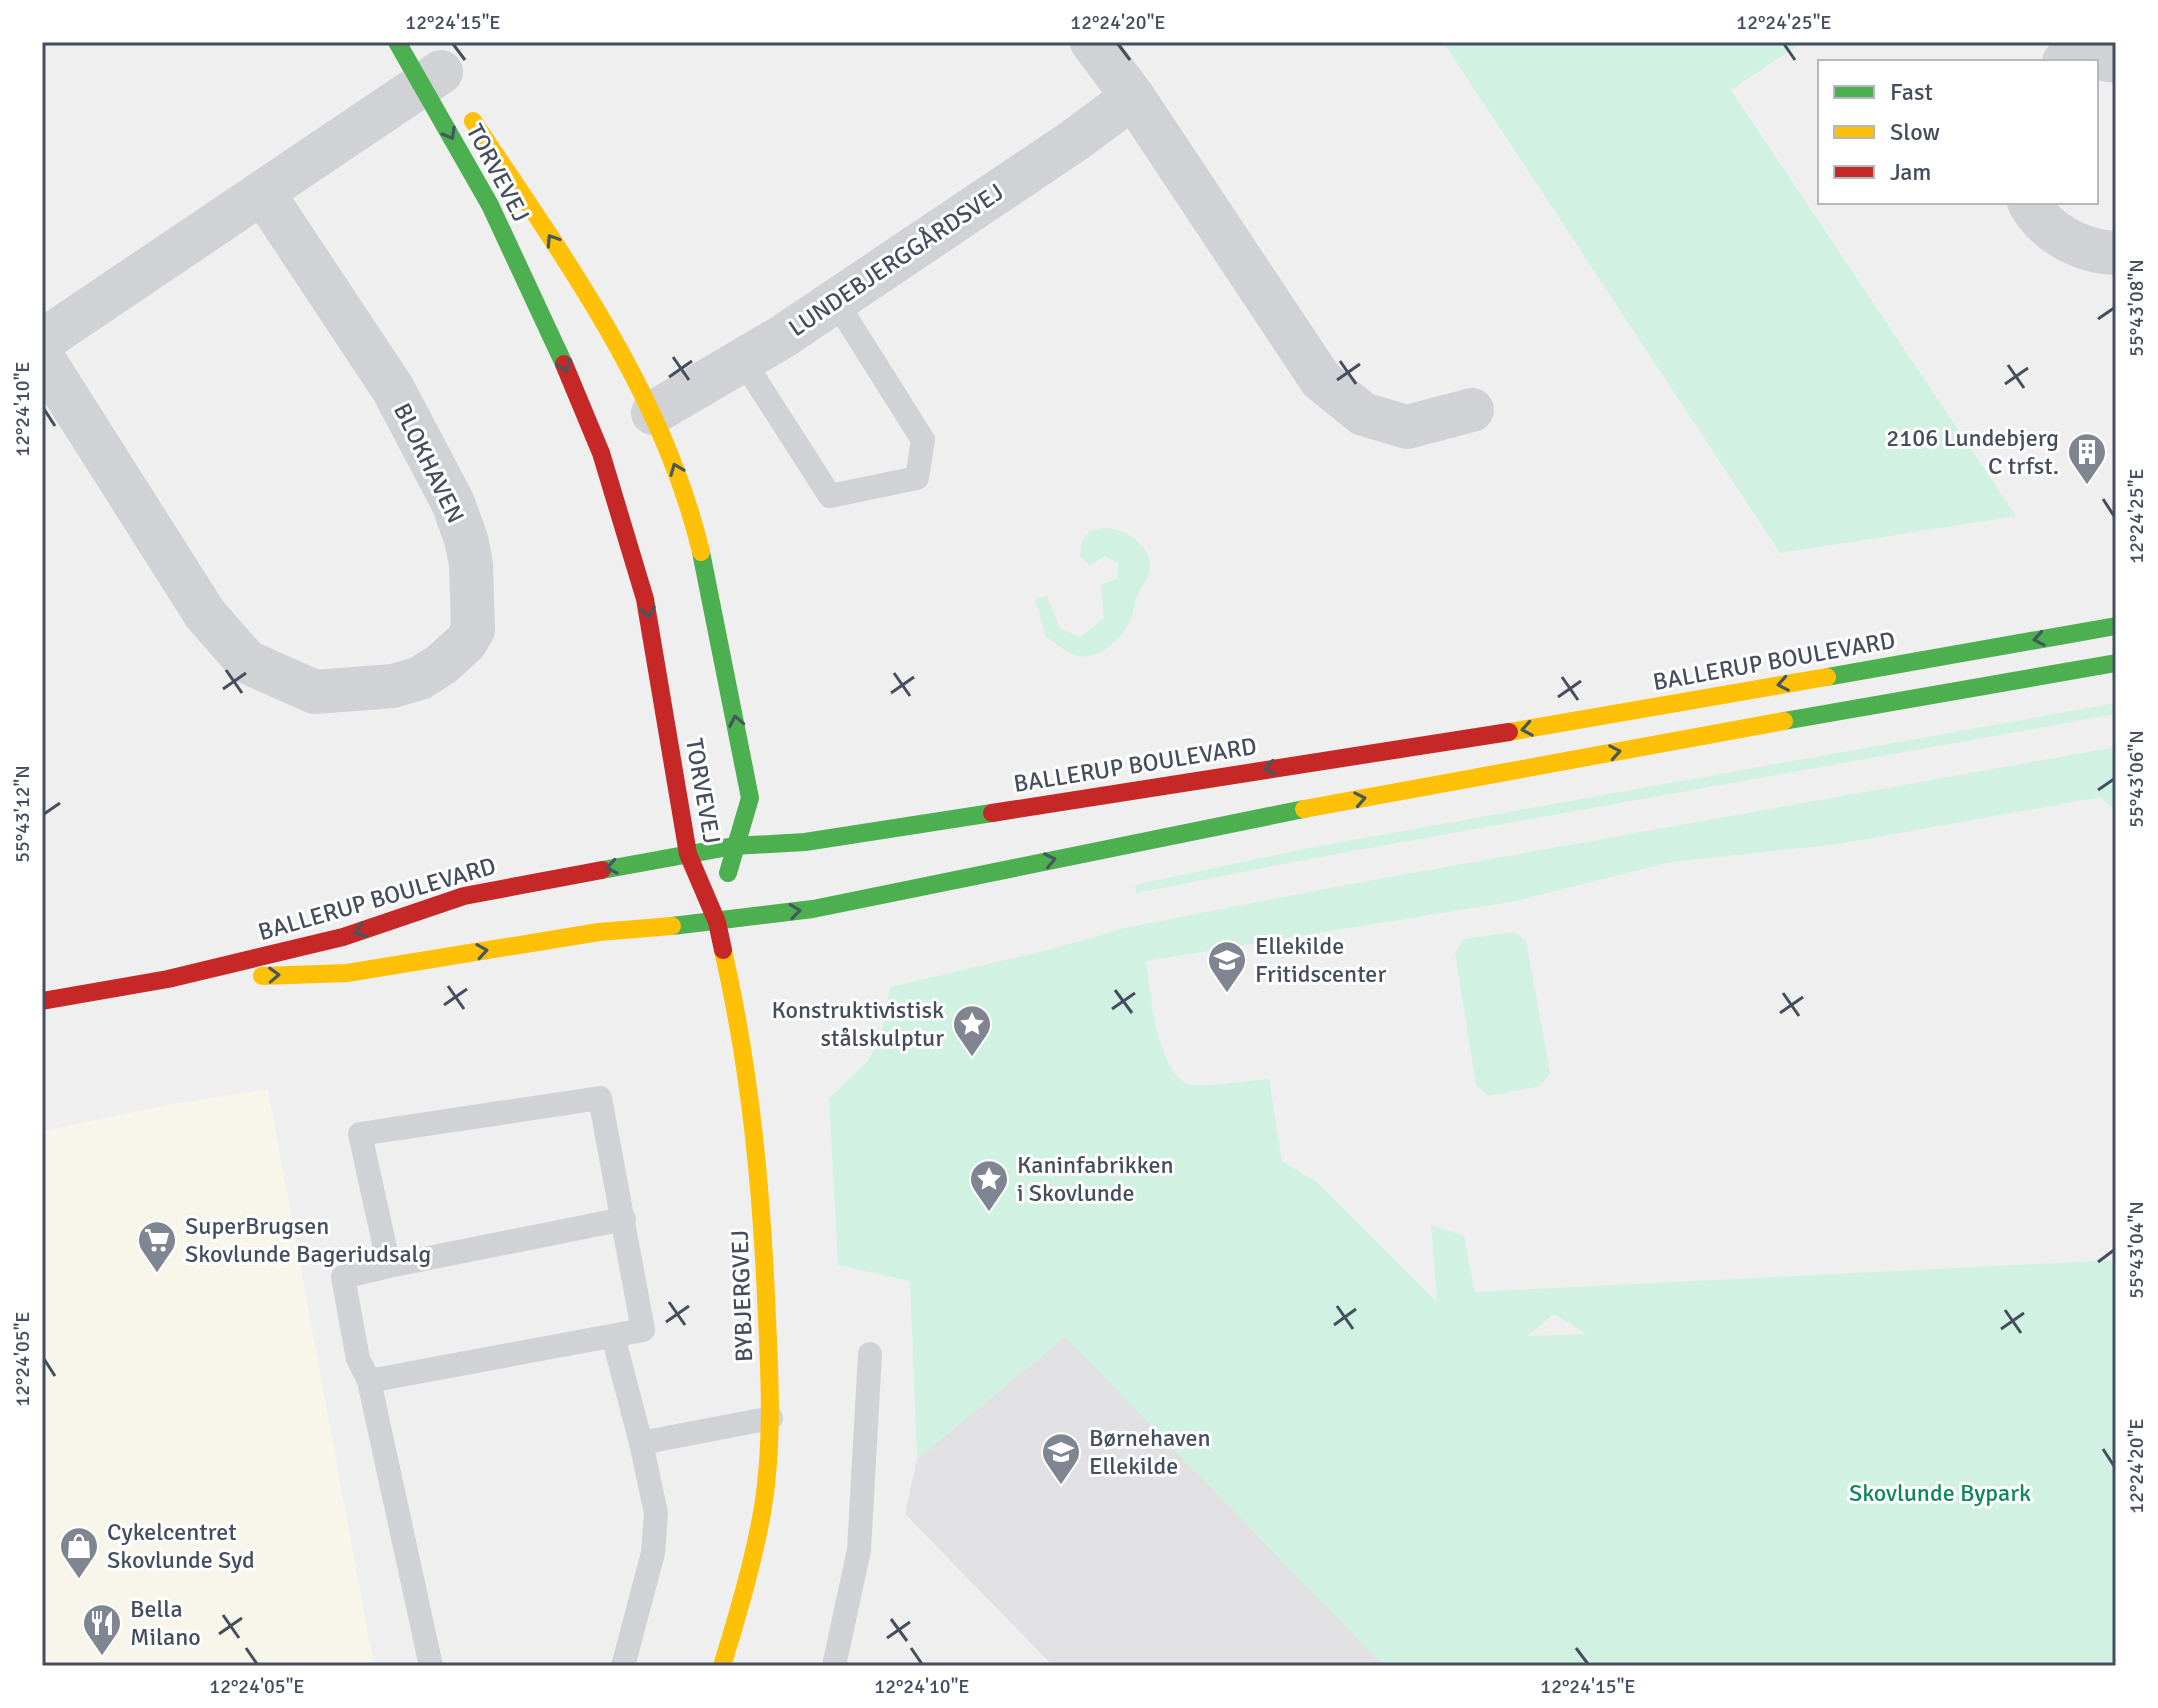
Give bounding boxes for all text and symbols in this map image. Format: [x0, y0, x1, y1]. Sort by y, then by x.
text: 12°24'15"E [405, 10, 501, 35]
text: 12°24'20"E [1070, 10, 1166, 35]
text: 12°24'25"E [1736, 10, 1832, 35]
legend [1818, 60, 2098, 204]
text: Fast [1890, 77, 1933, 107]
text: Slow [1890, 117, 1940, 147]
street label: TORVEVEJ [460, 119, 536, 227]
one-way arrow [440, 126, 455, 140]
text: Jam [1890, 157, 1931, 187]
street label: LUNDEBJERGGÅRDSVEJ [783, 177, 1009, 343]
one-way arrow [547, 235, 562, 249]
text: 55°43'08"N [2124, 259, 2149, 357]
one-way arrow [555, 359, 572, 373]
text: 12°24'10"E [10, 361, 35, 457]
street label: BLOKHAVEN [387, 398, 471, 528]
place label: 2106 Lundebjerg C trfst. [1886, 423, 2059, 481]
building icon: 2106 Lundebjerg C trfst. [2066, 431, 2108, 486]
one-way arrow [669, 463, 685, 477]
text: 12°24'25"E [2124, 468, 2149, 564]
one-way arrow [638, 606, 655, 619]
street label: BALLERUP BOULEVARD [1650, 625, 1898, 697]
one-way arrow [2032, 630, 2046, 647]
one-way arrow [1776, 675, 1790, 692]
one-way arrow [729, 714, 746, 728]
one-way arrow [1520, 720, 1534, 737]
text: 55°43'06"N [2124, 730, 2149, 828]
street label: BALLERUP BOULEVARD [1011, 731, 1259, 799]
street label: TORVEVEJ [679, 736, 727, 846]
one-way arrow [1608, 744, 1622, 761]
one-way arrow [1263, 759, 1277, 776]
text: 55°43'12"N [10, 765, 35, 863]
one-way arrow [1353, 792, 1366, 809]
street label: BALLERUP BOULEVARD [255, 851, 499, 947]
one-way arrow [1043, 853, 1056, 870]
one-way arrow [605, 858, 618, 875]
one-way arrow [789, 903, 802, 920]
one-way arrow [354, 921, 368, 937]
place label: Ellekilde Fritidscenter [1255, 931, 1386, 989]
school or university icon: Ellekilde Fritidscenter [1206, 939, 1248, 994]
one-way arrow [475, 943, 489, 960]
one-way arrow [268, 967, 281, 984]
place label: Konstruktivistisk stålskulptur [772, 995, 944, 1053]
place icon: Konstruktivistisk stålskulptur [951, 1003, 993, 1058]
place label: Kaninfabrikken i Skovlunde [1017, 1150, 1173, 1208]
place icon: Kaninfabrikken i Skovlunde [968, 1158, 1010, 1213]
text: 55°43'04"N [2124, 1201, 2149, 1299]
place label: SuperBrugsen Skovlunde Bageriudsalg [185, 1211, 431, 1269]
supermarket icon: SuperBrugsen Skovlunde Bageriudsalg [136, 1219, 178, 1274]
street label: BYBJERGVEJ [725, 1229, 759, 1363]
text: 12°24'05"E [10, 1311, 35, 1407]
text: 12°24'20"E [2124, 1418, 2149, 1514]
place label: Børnehaven Ellekilde [1089, 1423, 1211, 1481]
school or university icon: Børnehaven Ellekilde [1040, 1431, 1082, 1486]
park label: Skovlunde Bypark [1849, 1478, 2031, 1508]
place label: Cykelcentret Skovlunde Syd [107, 1517, 255, 1575]
shop icon: Cykelcentret Skovlunde Syd [58, 1525, 100, 1580]
place label: Bella Milano [130, 1594, 201, 1652]
restaurant icon: Bella Milano [81, 1602, 123, 1657]
text: 12°24'05"E [209, 1674, 305, 1699]
text: 12°24'10"E [874, 1674, 970, 1699]
text: 12°24'15"E [1540, 1674, 1636, 1699]

